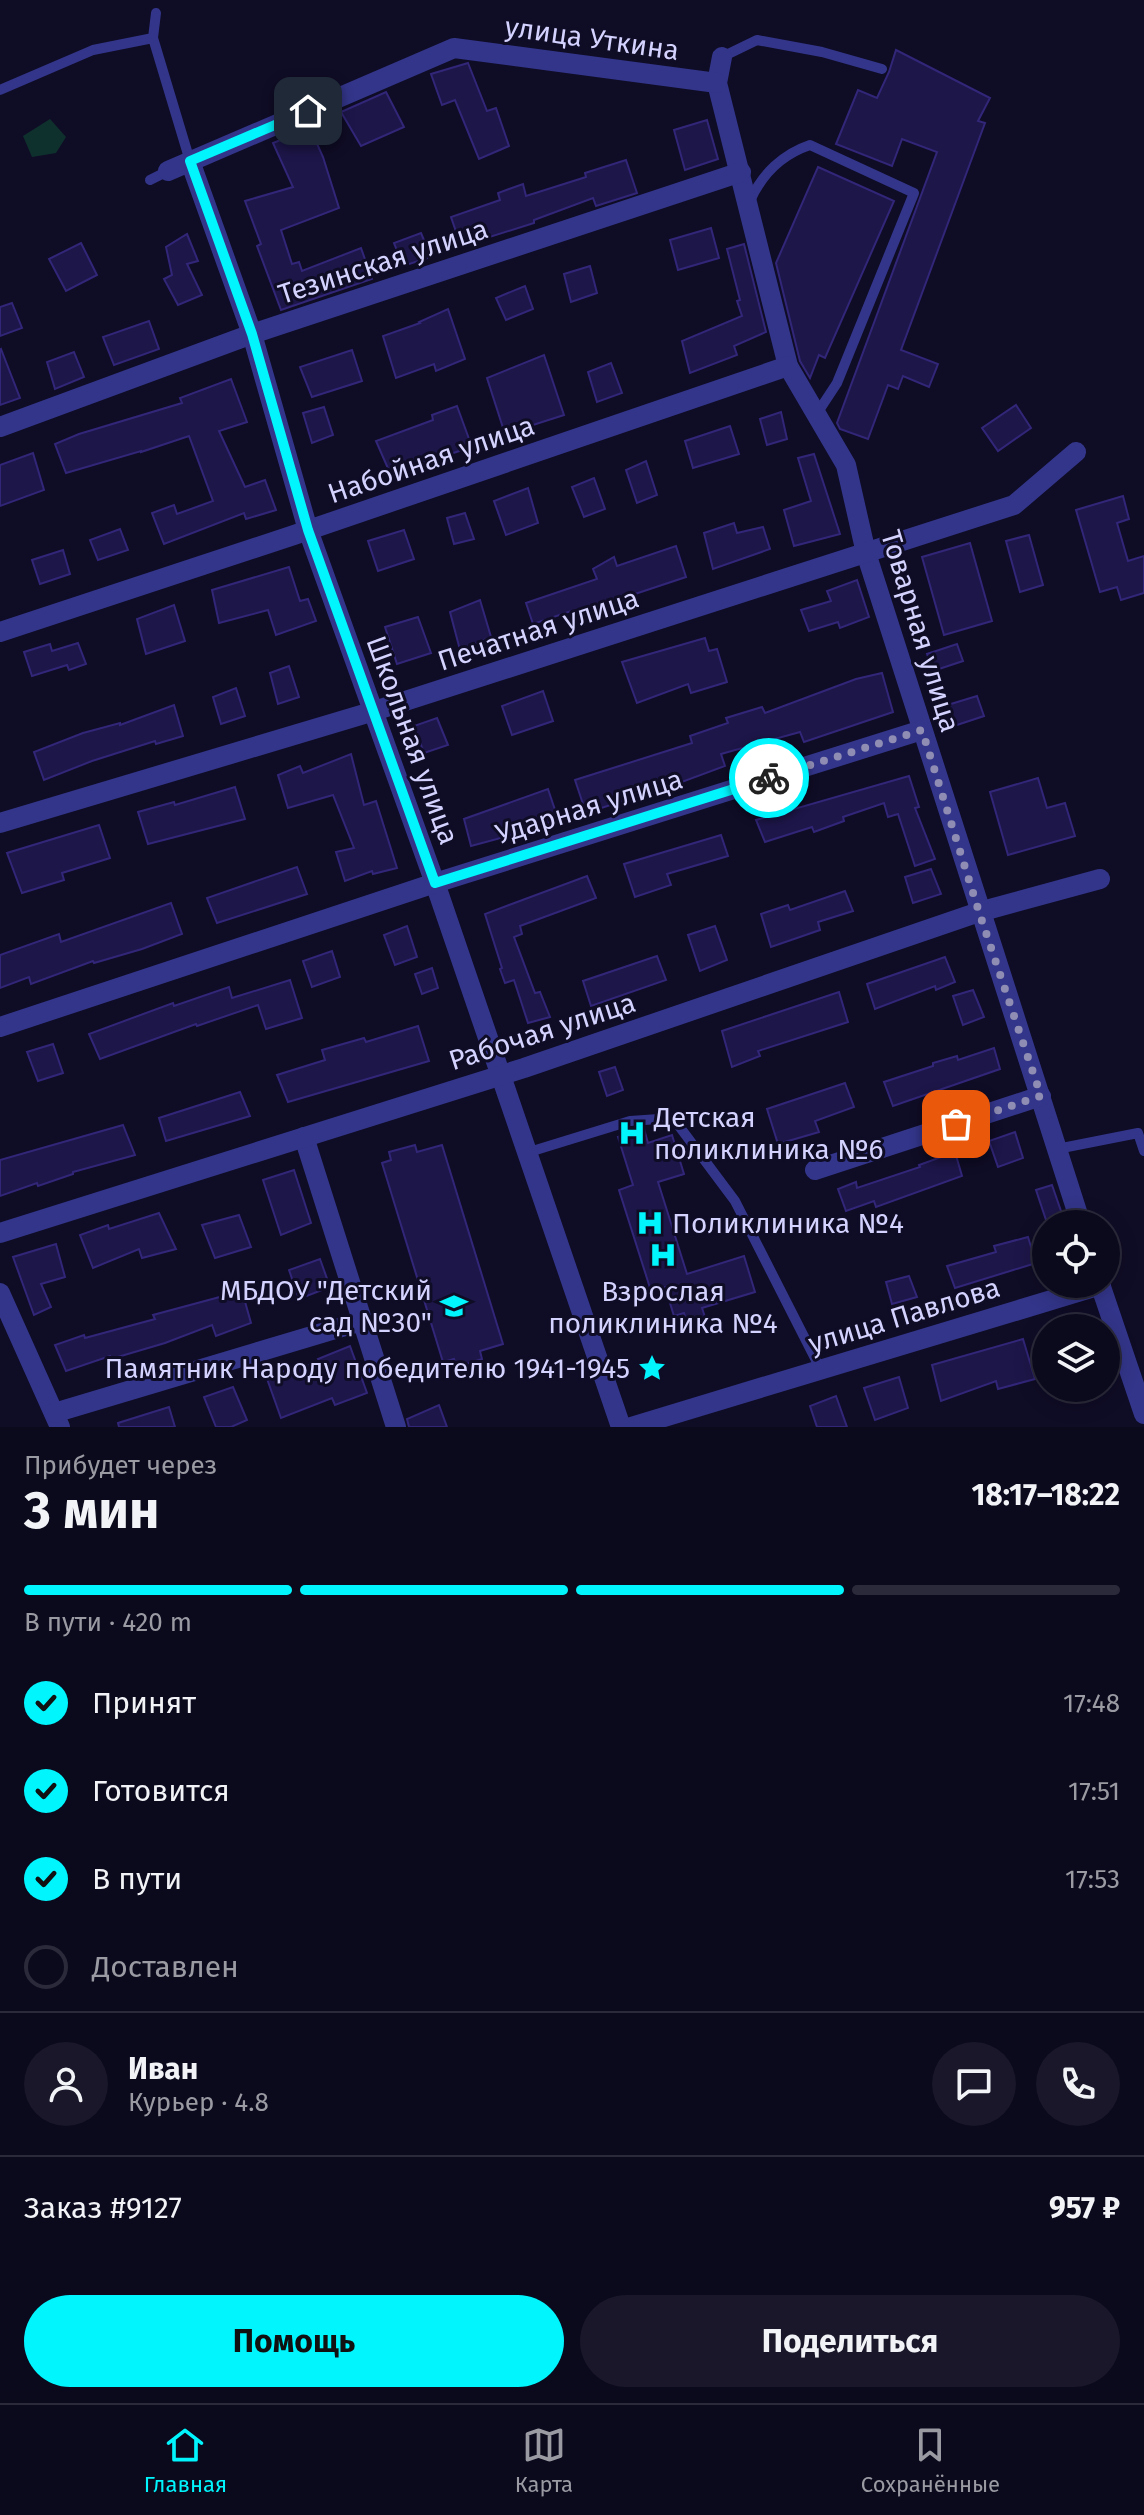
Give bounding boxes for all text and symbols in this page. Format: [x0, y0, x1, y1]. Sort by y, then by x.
street label: улица Уткина [503, 10, 681, 67]
pin [274, 77, 342, 145]
icon: home [286, 89, 330, 133]
street label: Тезинская улица [274, 212, 492, 311]
street label: Набойная улица [324, 409, 539, 510]
street label: Товарная улица [874, 526, 967, 736]
street label: Печатная улица [433, 581, 643, 678]
street label: Школьная улица [359, 631, 466, 849]
courier [729, 738, 809, 818]
icon: bike [747, 756, 791, 800]
street label: Ударная улица [492, 762, 687, 851]
street label: Рабочая улица [445, 986, 640, 1077]
pin [922, 1090, 990, 1158]
place label: Детская поликлиника №6 [653, 1101, 884, 1166]
icon: bag [934, 1102, 978, 1146]
hospital icon: Детская поликлиника №6 [617, 1118, 647, 1148]
place label: Поликлиника №4 [672, 1207, 904, 1240]
hospital icon: Поликлиника №4 [635, 1208, 665, 1238]
map controls [1032, 1210, 1120, 1402]
button: locate [1032, 1210, 1120, 1298]
hospital icon: Взрослая поликлиника №4 [648, 1240, 678, 1270]
street label: улица Павлова [805, 1271, 1004, 1360]
place label: МБДОУ "Детский сад №30" [220, 1274, 432, 1339]
place label: Взрослая поликлиника №4 [548, 1275, 778, 1340]
school or university icon: МБДОУ "Детский сад №30" [439, 1291, 469, 1321]
button: layers [1032, 1314, 1120, 1402]
place label: Памятник Народу победителю 1941-1945 [104, 1352, 630, 1385]
place icon: Памятник Народу победителю 1941-1945 [637, 1353, 667, 1383]
text: Прибудет через [24, 1450, 217, 1481]
text: 18:17–18:22 [971, 1477, 1120, 1513]
text: 3 мин [24, 1479, 160, 1542]
text: В пути · 420 m [24, 1607, 192, 1638]
icon: check [24, 1681, 68, 1725]
text: Принят [92, 1685, 196, 1721]
text: 17:48 [1063, 1688, 1120, 1719]
icon: check [24, 1769, 68, 1813]
text: Готовится [92, 1773, 230, 1809]
text: 17:51 [1068, 1776, 1120, 1807]
icon: check [24, 1857, 68, 1901]
text: В пути [92, 1861, 182, 1897]
text: 17:53 [1065, 1864, 1120, 1895]
text: Доставлен [92, 1949, 239, 1985]
button: person [24, 2042, 108, 2126]
button: chat [932, 2042, 1016, 2126]
button: phone [1036, 2042, 1120, 2126]
text: Иван [128, 2051, 198, 2087]
text: Курьер · 4.8 [128, 2087, 269, 2118]
text: Заказ #9127 [24, 2190, 182, 2226]
text: 957 ₽ [1049, 2190, 1120, 2226]
button: Помощь [24, 2295, 564, 2387]
button: Поделиться [580, 2295, 1120, 2387]
tab: Главная [144, 2423, 227, 2498]
tab: Карта [515, 2423, 573, 2498]
tab: Сохранённые [861, 2423, 1000, 2498]

